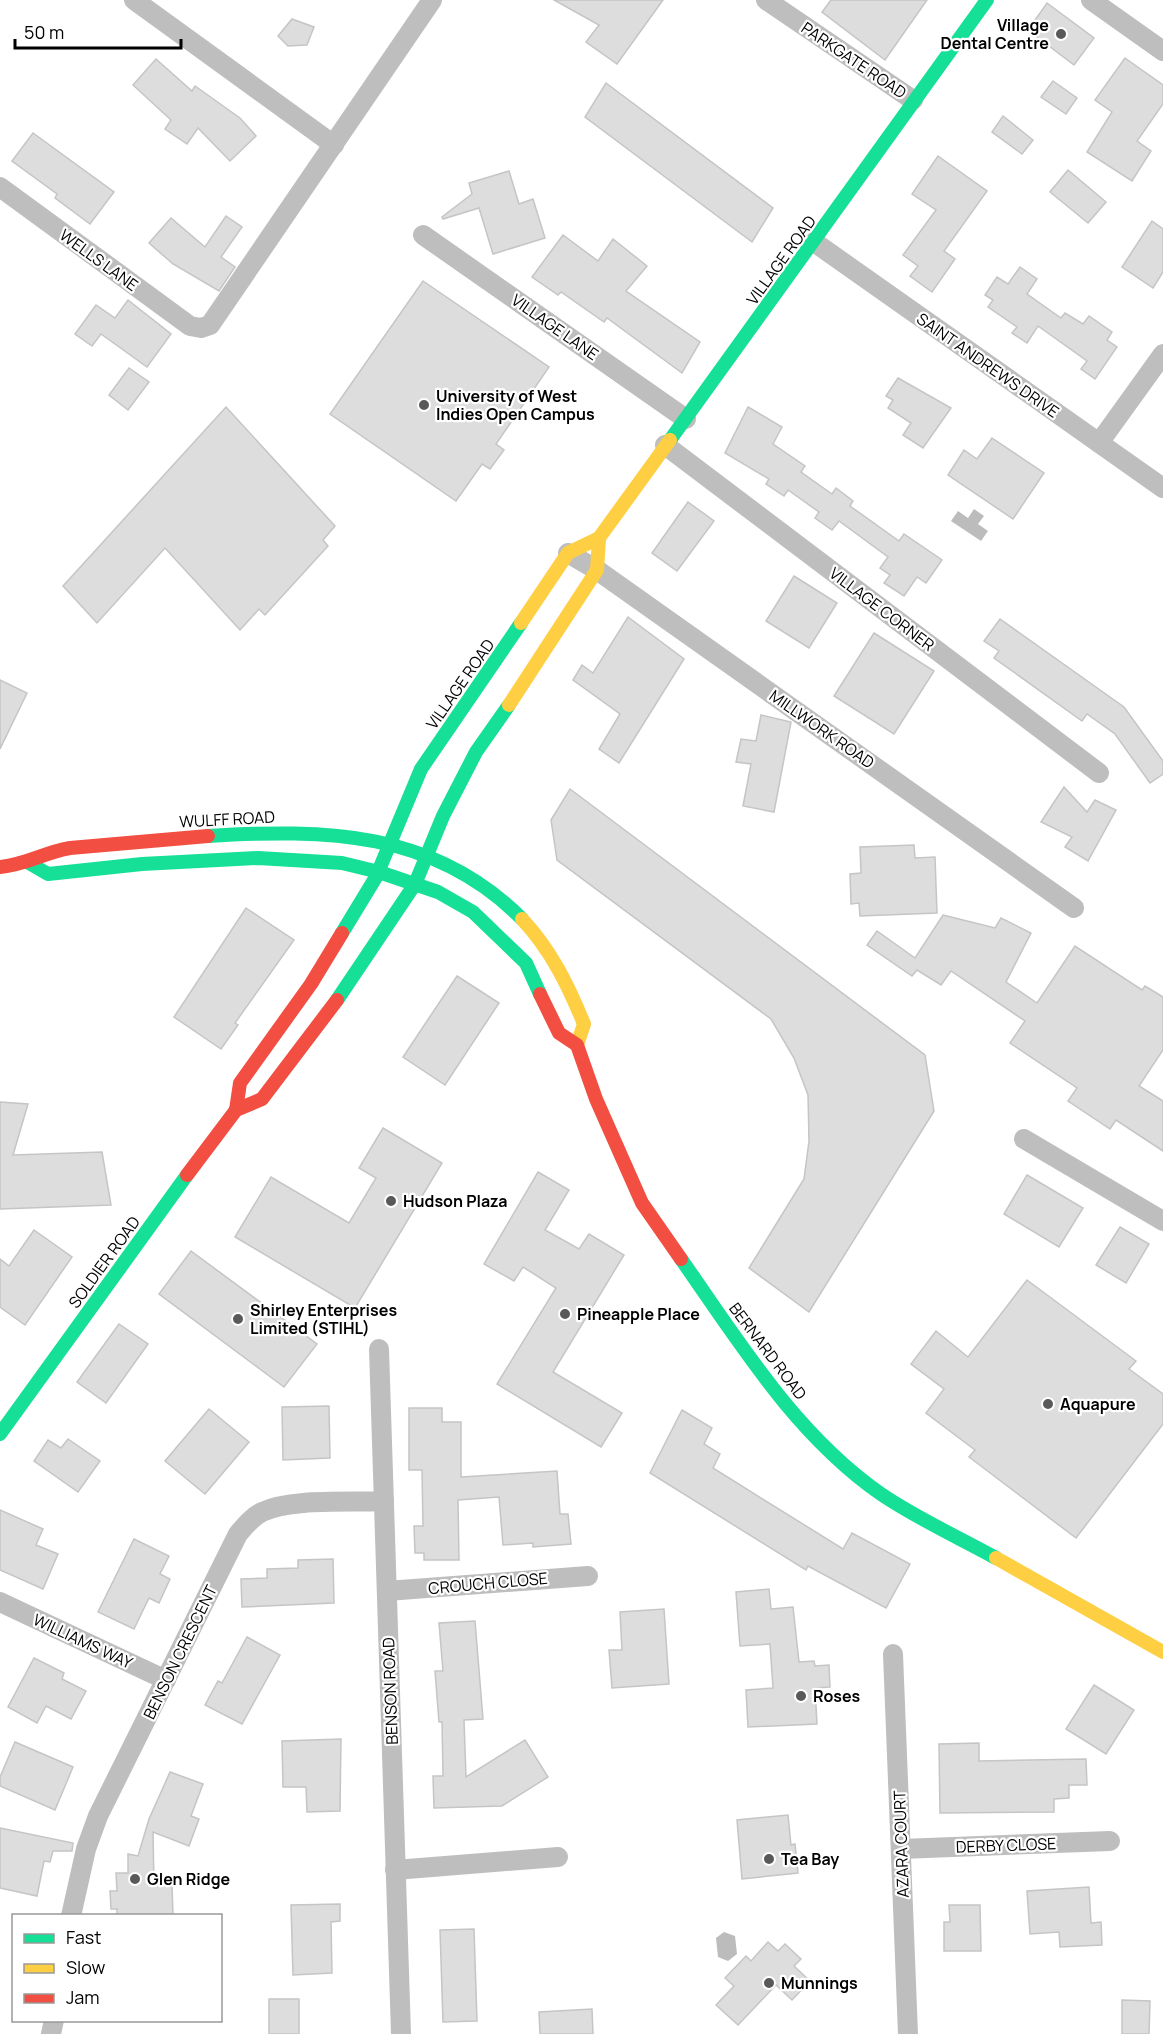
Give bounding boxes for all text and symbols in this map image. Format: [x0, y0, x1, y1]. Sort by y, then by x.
scale bar [15, 12, 182, 50]
place label: Village Dental Centre [941, 14, 1049, 54]
street label: PARKGATE ROAD [797, 17, 911, 103]
text: 50 m [24, 20, 64, 44]
marker: Village Dental Centre [1054, 27, 1068, 41]
street label: VILLAGE ROAD [741, 211, 821, 309]
street label: WELLS LANE [55, 224, 143, 296]
street label: VILLAGE LANE [507, 289, 603, 365]
street label: SAINT ANDREWS DRIVE [912, 308, 1064, 422]
place label: University of West Indies Open Campus [436, 385, 595, 425]
marker: University of West Indies Open Campus [417, 398, 431, 412]
street label: VILLAGE CORNER [825, 562, 939, 656]
street label: VILLAGE ROAD [421, 634, 499, 733]
street label: MILLWORK ROAD [765, 685, 879, 773]
street label: WULFF ROAD [179, 805, 276, 832]
place label: Hudson Plaza [403, 1190, 507, 1212]
marker: Hudson Plaza [384, 1194, 398, 1208]
street label: SOLDIER ROAD [63, 1211, 145, 1312]
street label: BERNARD ROAD [724, 1298, 812, 1404]
place label: Shirley Enterprises Limited (STIHL) [250, 1299, 397, 1339]
place label: Pineapple Place [577, 1303, 700, 1325]
marker: Pineapple Place [558, 1307, 572, 1321]
marker: Shirley Enterprises Limited (STIHL) [231, 1312, 245, 1326]
place label: Aquapure [1060, 1393, 1136, 1415]
marker: Aquapure [1041, 1397, 1055, 1411]
street label: CROUCH CLOSE [427, 1567, 549, 1599]
street label: BENSON CRESCENT [138, 1581, 222, 1723]
street label: WILLIAMS WAY [30, 1608, 136, 1674]
street label: BENSON ROAD [377, 1637, 403, 1745]
place label: Roses [813, 1685, 861, 1707]
marker: Roses [794, 1689, 808, 1703]
street label: AZARA COURT [888, 1789, 914, 1898]
street label: DERBY CLOSE [955, 1832, 1057, 1858]
place label: Tea Bay [781, 1848, 839, 1870]
marker: Tea Bay [762, 1852, 776, 1866]
place label: Glen Ridge [147, 1868, 231, 1890]
marker: Glen Ridge [128, 1872, 142, 1886]
legend [12, 1914, 222, 2022]
text: Fast [66, 1925, 101, 1949]
text: Slow [66, 1955, 106, 1979]
place label: Munnings [781, 1972, 858, 1994]
marker: Munnings [762, 1976, 776, 1990]
text: Jam [66, 1985, 100, 2009]

